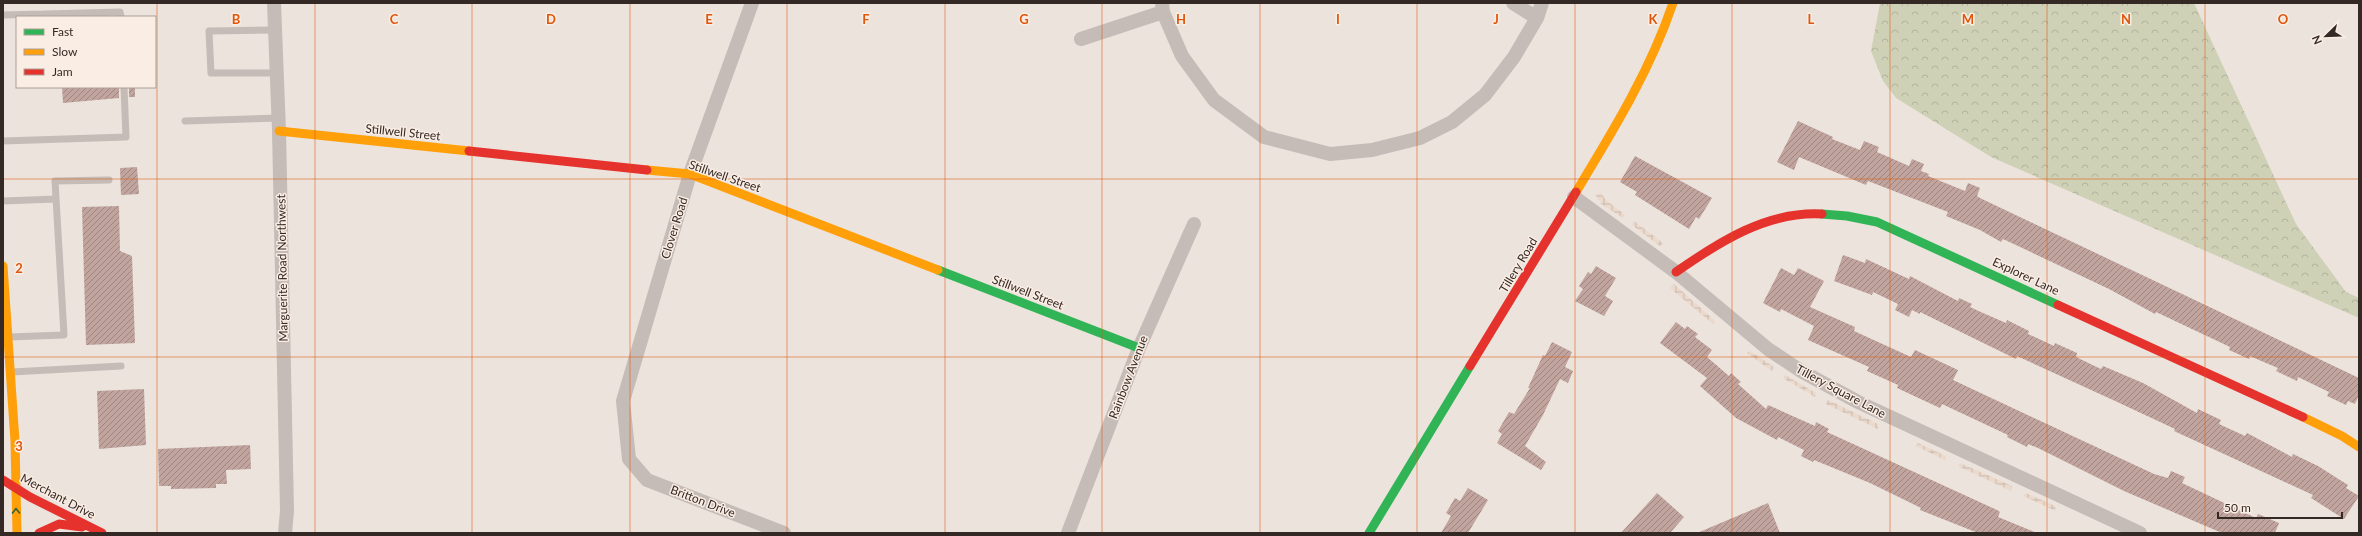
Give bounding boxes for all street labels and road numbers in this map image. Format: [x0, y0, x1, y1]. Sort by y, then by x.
street label: Stillwell Street [365, 121, 442, 143]
street label: Stillwell Street [687, 157, 764, 196]
street label: Marguerite Road Northwest [273, 194, 291, 342]
street label: Clover Road [658, 195, 690, 261]
street label: Tillery Road [1496, 235, 1540, 295]
street label: Explorer Lane [1990, 254, 2062, 298]
street label: Stillwell Street [990, 272, 1066, 313]
street label: Rainbow Avenue [1105, 333, 1151, 421]
street label: Tillery Square Lane [1793, 361, 1889, 421]
street label: Merchant Drive [18, 470, 98, 522]
street label: Britton Drive [668, 482, 738, 520]

